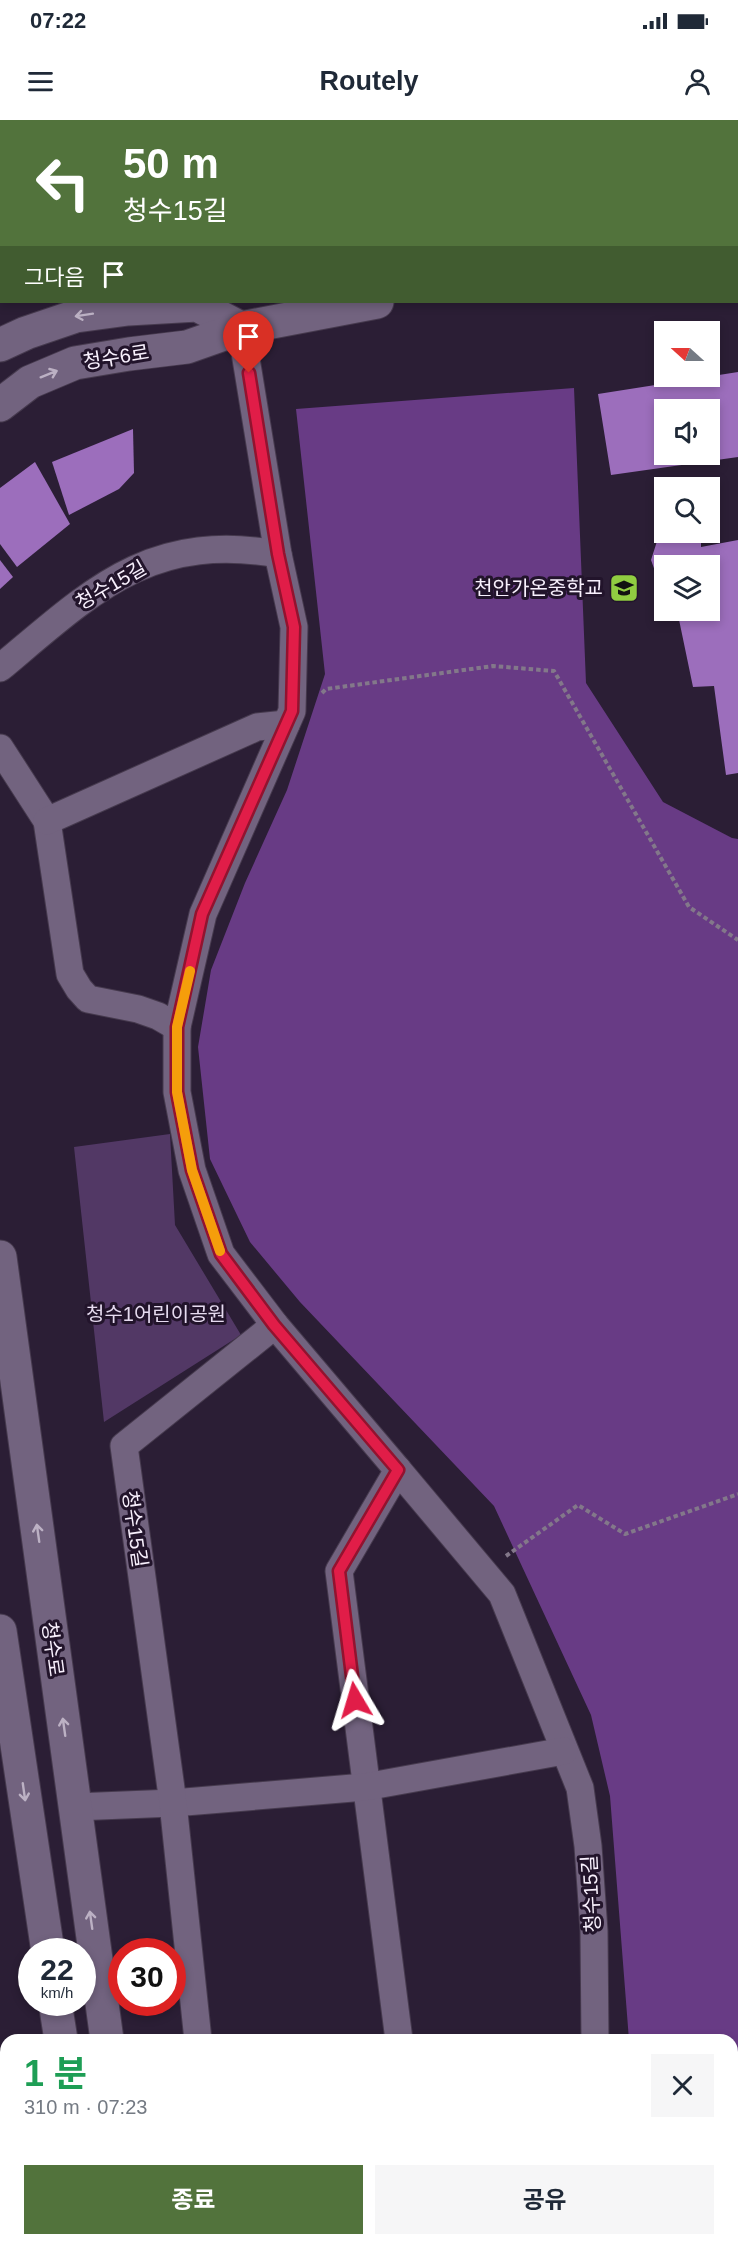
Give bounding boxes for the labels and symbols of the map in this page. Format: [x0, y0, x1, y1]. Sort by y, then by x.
one-way arrow [74, 310, 94, 321]
pin [223, 311, 274, 373]
north arrow [654, 321, 720, 387]
street label: 청수6로 [82, 341, 150, 373]
one-way arrow [39, 368, 58, 379]
street label: 청수15길 [72, 556, 150, 614]
school or university icon: 천안가온중학교 [608, 572, 640, 604]
place label: 천안가온중학교 [474, 577, 603, 599]
park label: 청수1어린이공원 [86, 1303, 226, 1325]
street label: 청수15길 [119, 1489, 151, 1569]
one-way arrow [32, 1524, 43, 1544]
street label: 청수로 [38, 1620, 68, 1678]
position arrow [323, 1668, 387, 1732]
one-way arrow [58, 1717, 69, 1737]
one-way arrow [19, 1782, 30, 1802]
street label: 청수15길 [578, 1855, 604, 1933]
one-way arrow [85, 1910, 96, 1930]
speed limit sign: 30 [108, 1938, 186, 2016]

